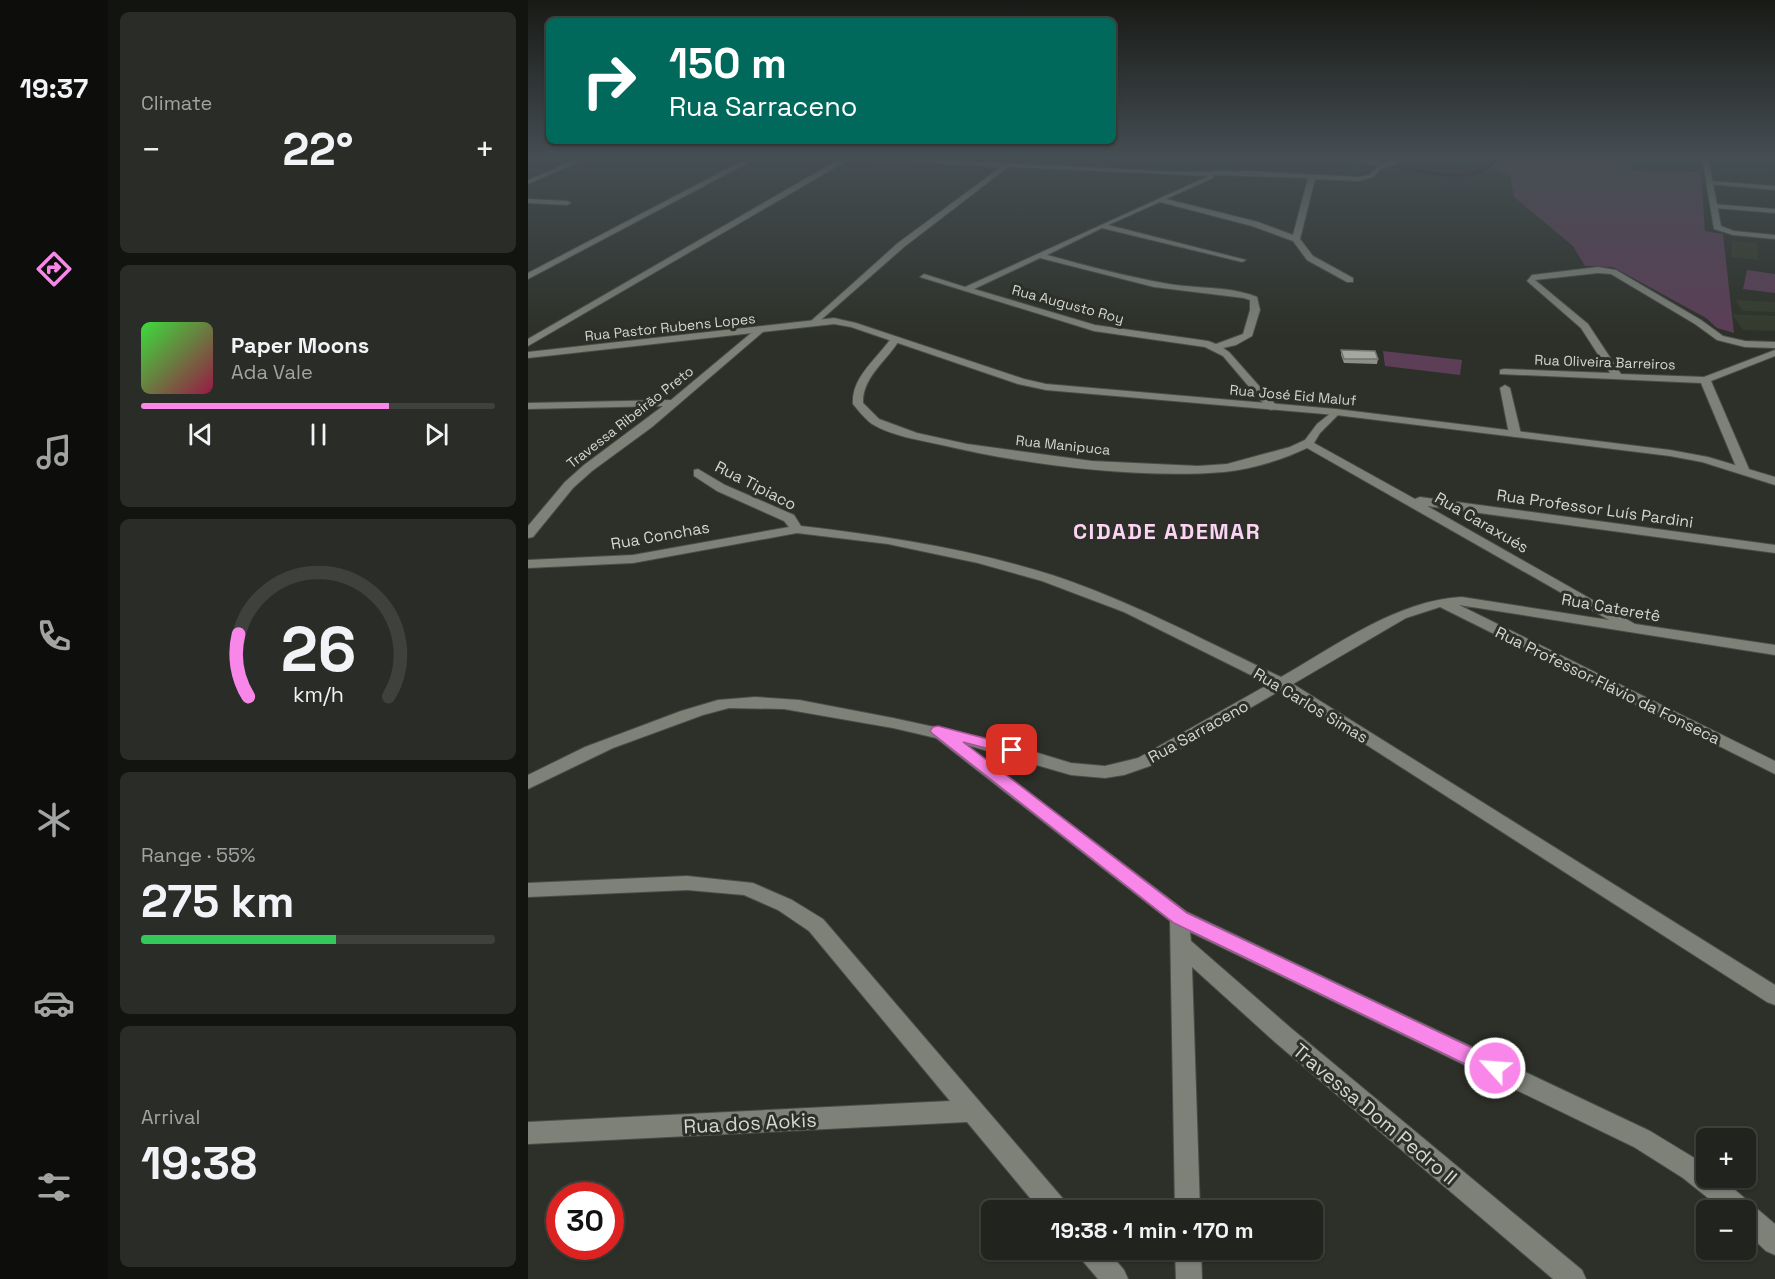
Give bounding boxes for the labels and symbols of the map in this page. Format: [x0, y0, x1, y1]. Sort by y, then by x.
street label: Rua Augusto Roy [1010, 280, 1126, 328]
street label: Rua Pastor Rubens Lopes [584, 309, 756, 345]
street label: Rua Oliveira Barreiros [1534, 351, 1676, 373]
street label: Travessa Ribeirão Preto [563, 362, 697, 472]
street label: Rua José Eid Maluf [1229, 380, 1357, 410]
street label: Rua Manipuca [1015, 431, 1111, 459]
street label: Rua Tipiaco [712, 456, 800, 515]
street label: Rua Professor Luís Pardini [1495, 484, 1695, 533]
street label: Rua Caraxués [1431, 487, 1532, 558]
street label: Rua Conchas [609, 516, 711, 555]
district label: CIDADE ADEMAR [1073, 517, 1261, 545]
street label: Rua Cateretê [1560, 588, 1662, 627]
street label: Rua Professor Flávio da Fonseca [1492, 622, 1724, 749]
street label: Rua Carlos Simas [1250, 663, 1372, 748]
street label: Rua Sarraceno [1144, 695, 1252, 768]
pin [986, 724, 1037, 775]
position arrow [1463, 1036, 1527, 1100]
street label: Travessa Dom Pedro II [1287, 1037, 1463, 1191]
street label: Rua dos Aokis [683, 1107, 817, 1139]
speed limit sign: 30 [546, 1182, 624, 1260]

